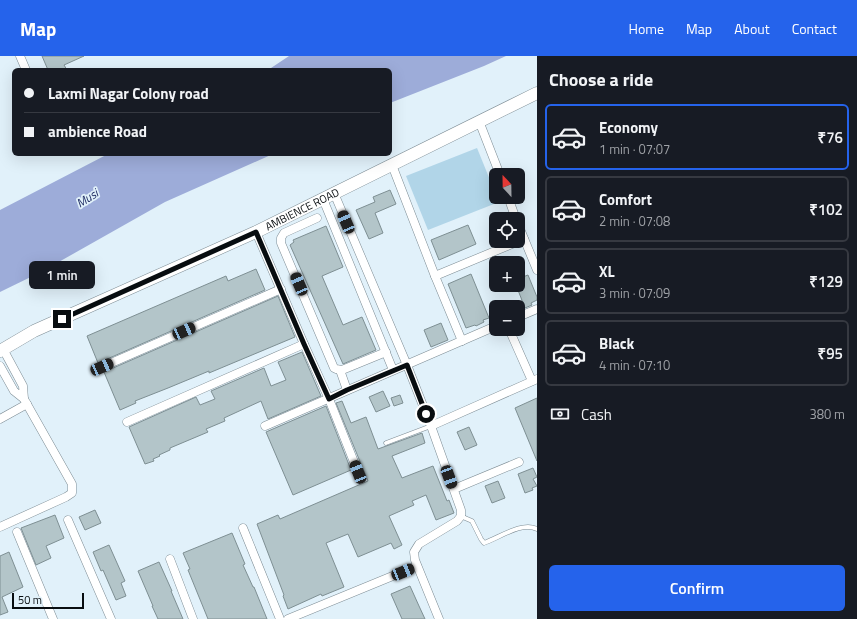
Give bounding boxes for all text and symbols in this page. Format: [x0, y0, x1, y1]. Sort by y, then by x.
text: Map [20, 14, 56, 43]
text: Home [629, 18, 664, 39]
text: Map [686, 18, 712, 39]
text: About [734, 18, 770, 39]
text: Contact [792, 18, 837, 39]
text: Choose a ride [549, 66, 653, 93]
text: Laxmi Nagar Colony road [48, 82, 209, 105]
text: Economy [599, 116, 658, 139]
icon: car [551, 119, 587, 155]
text: ambience Road [48, 120, 147, 143]
text: ₹76 [818, 126, 843, 149]
text: 1 min · 07:07 [599, 139, 670, 159]
north arrow [489, 168, 525, 204]
map controls [489, 168, 525, 336]
water label: Musi [72, 183, 103, 212]
street label: AMBIENCE ROAD [262, 184, 342, 234]
text: Comfort [599, 188, 652, 211]
icon: car [551, 191, 587, 227]
text: ₹102 [809, 198, 843, 221]
car [336, 209, 356, 235]
text: 2 min · 07:08 [599, 211, 670, 231]
button: locate [489, 212, 525, 248]
button: + [489, 256, 525, 292]
text: XL [599, 260, 615, 283]
callout: 1 min [29, 261, 95, 289]
icon: car [551, 263, 587, 299]
text: 1 min [46, 265, 78, 285]
text: ₹129 [809, 270, 843, 293]
car [289, 271, 309, 297]
text: 3 min · 07:09 [599, 283, 670, 303]
button: − [489, 300, 525, 336]
route end [53, 310, 71, 328]
car [171, 321, 197, 341]
text: Black [599, 332, 634, 355]
icon: car [551, 335, 587, 371]
text: ₹95 [818, 342, 843, 365]
text: 4 min · 07:10 [599, 355, 670, 375]
car [89, 357, 115, 377]
icon: cash [549, 403, 571, 425]
text: Cash [581, 403, 612, 426]
text: 380 m [809, 404, 845, 424]
route start [417, 405, 435, 423]
car [348, 459, 368, 485]
car [439, 464, 459, 490]
car [390, 562, 416, 582]
button: Confirm [549, 565, 845, 611]
scale bar [12, 591, 84, 610]
text: 50 m [18, 592, 42, 608]

